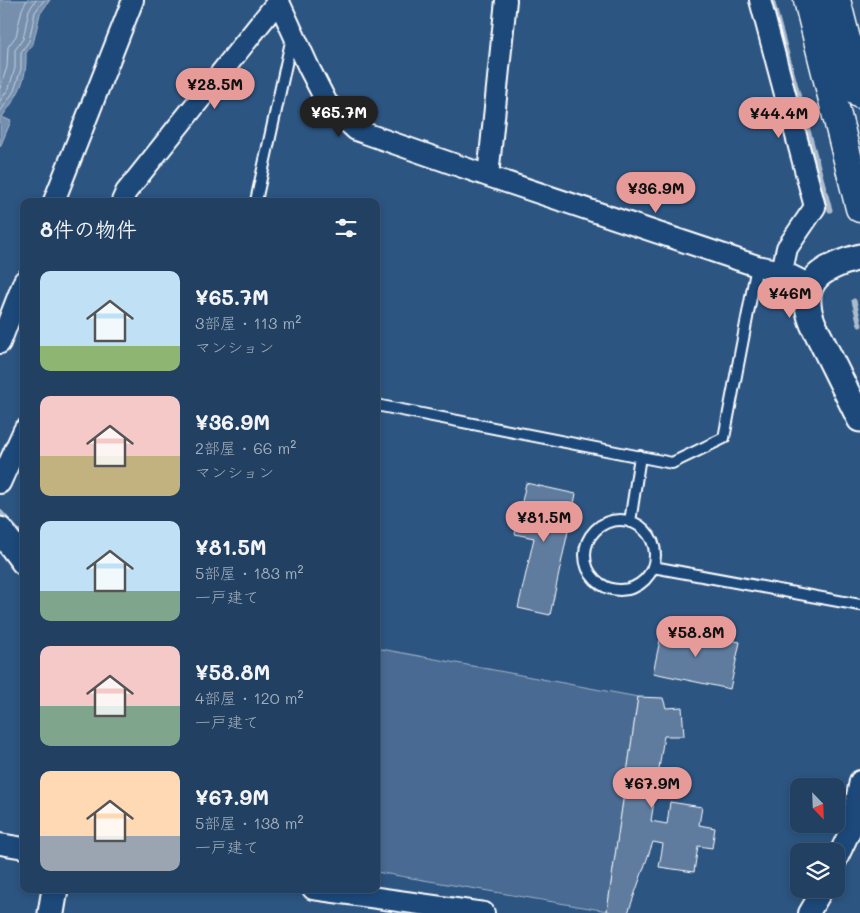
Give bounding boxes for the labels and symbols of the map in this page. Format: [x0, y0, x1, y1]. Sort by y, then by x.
pin: ¥28.5M [174, 68, 256, 110]
pin: ¥65.7M [298, 96, 380, 138]
pin: ¥44.4M [738, 96, 820, 139]
pin: ¥36.9M [615, 172, 697, 214]
pin: ¥46M [760, 276, 820, 319]
pin: ¥81.5M [503, 500, 585, 543]
pin: ¥58.8M [655, 616, 737, 658]
pin: ¥67.9M [611, 766, 693, 809]
north arrow [790, 778, 845, 832]

